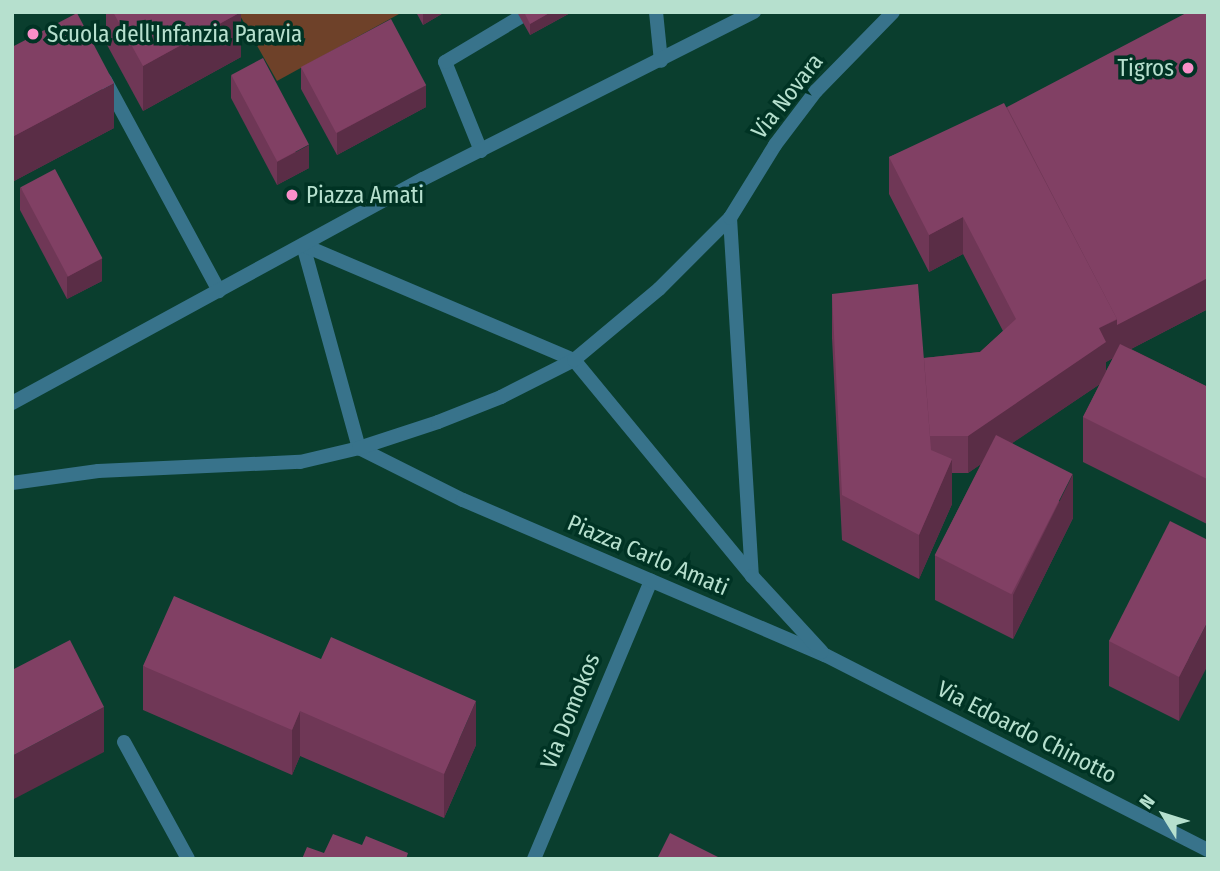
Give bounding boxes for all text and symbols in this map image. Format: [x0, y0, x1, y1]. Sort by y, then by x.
place label: Scuola dell'Infanzia Paravia [47, 20, 302, 48]
marker: Scuola dell'Infanzia Paravia [25, 26, 41, 42]
street label: Via Novara [745, 48, 829, 144]
place label: Tigros [1117, 54, 1174, 82]
marker: Tigros [1180, 60, 1196, 76]
place label: Piazza Amati [306, 181, 424, 209]
marker: Piazza Amati [284, 187, 300, 203]
street label: Piazza Carlo Amati [563, 509, 733, 601]
street label: Via Domokos [534, 649, 606, 773]
street label: Via Edoardo Chinotto [933, 675, 1121, 789]
north arrow [1129, 780, 1199, 850]
text: N [1134, 790, 1160, 813]

